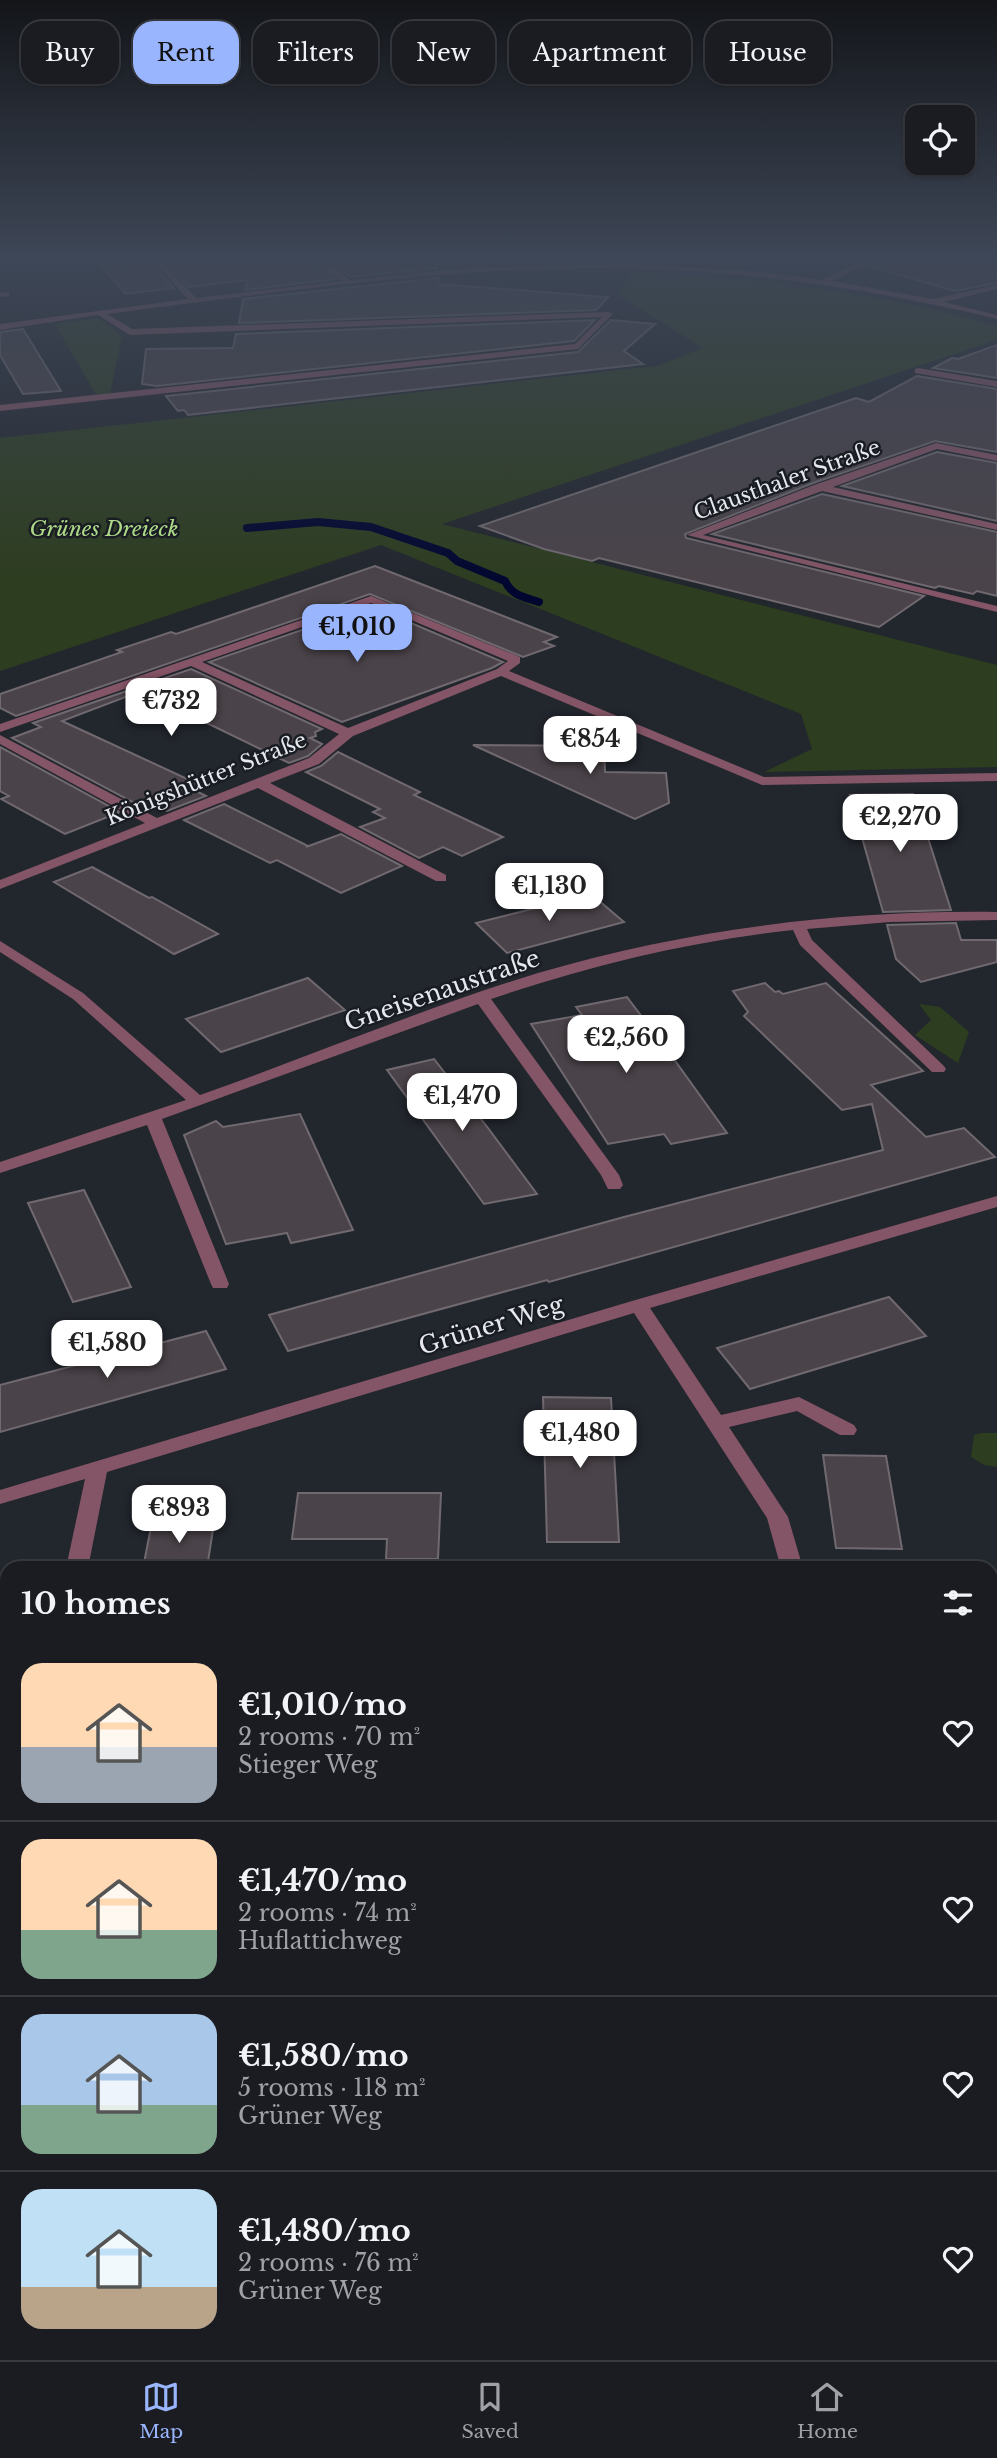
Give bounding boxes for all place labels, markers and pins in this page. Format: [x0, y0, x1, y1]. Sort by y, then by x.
pin: €1,010 [300, 604, 414, 664]
pin: €732 [130, 678, 212, 738]
pin: €854 [549, 716, 631, 776]
pin: €2,270 [843, 794, 957, 854]
pin: €1,130 [492, 864, 606, 923]
pin: €2,560 [569, 1016, 683, 1075]
pin: €1,470 [405, 1074, 519, 1133]
pin: €1,580 [50, 1320, 164, 1380]
pin: €1,480 [523, 1410, 637, 1470]
pin: €893 [138, 1486, 220, 1545]

